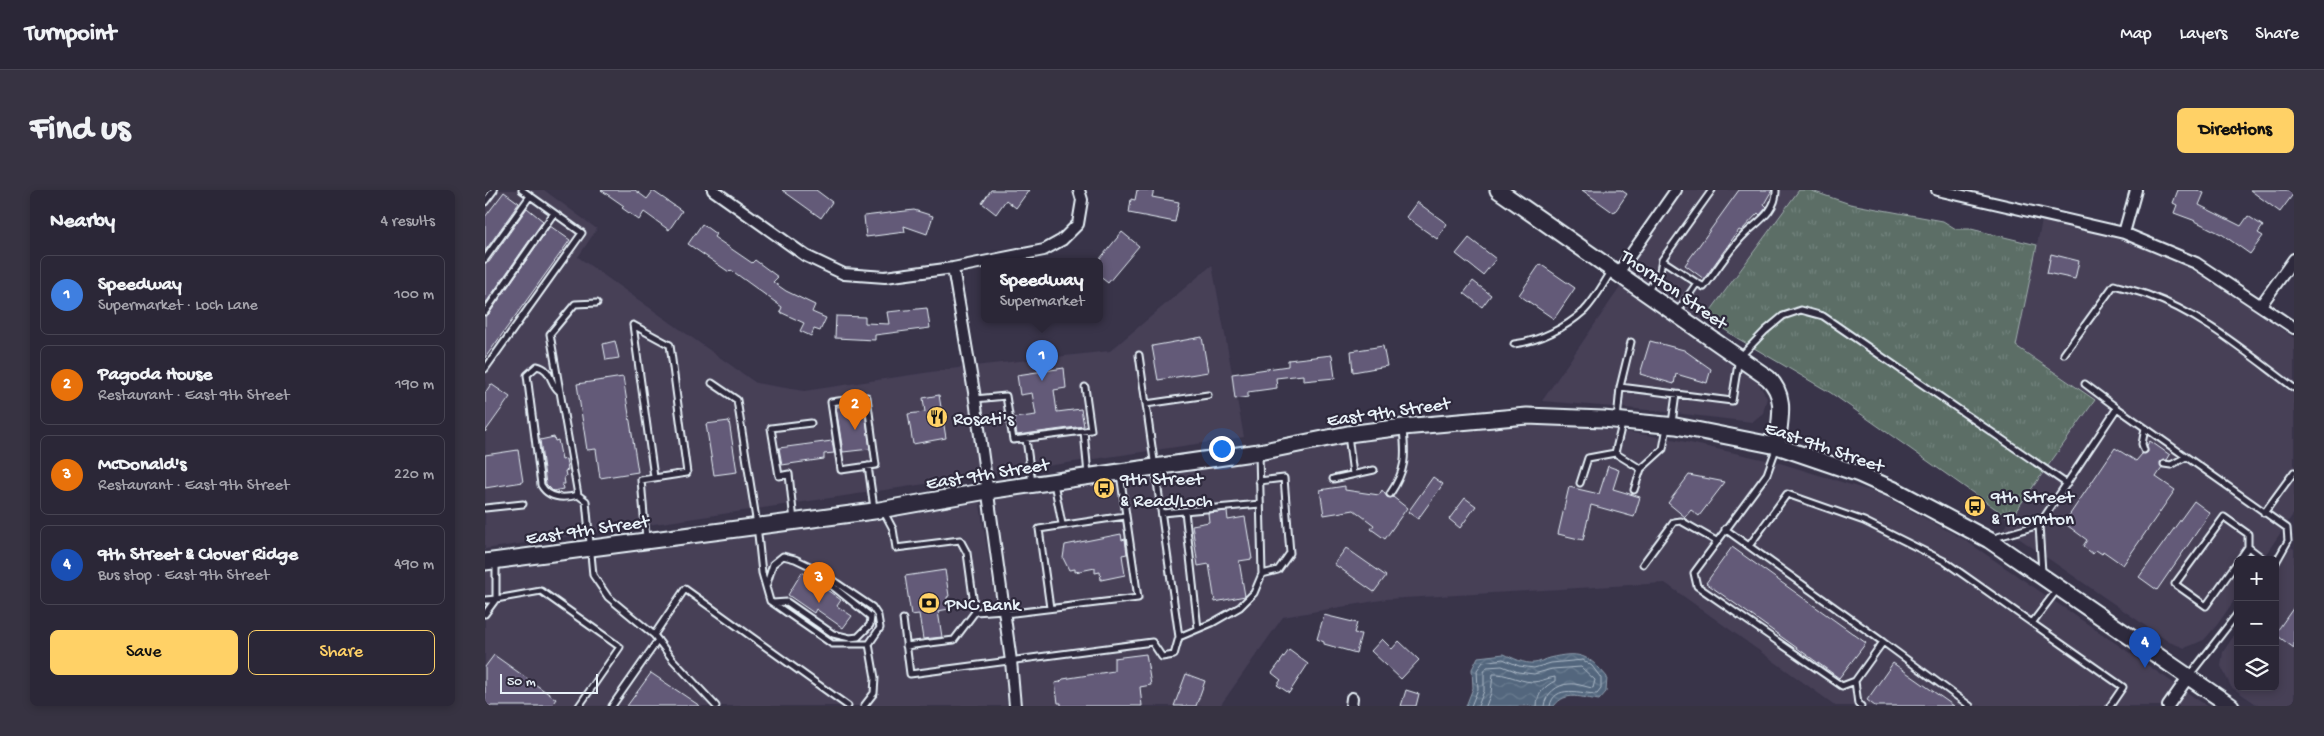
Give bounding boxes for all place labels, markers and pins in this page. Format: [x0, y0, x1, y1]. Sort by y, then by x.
pin: 1 [1026, 340, 1058, 381]
pin: 2 [839, 389, 871, 430]
restaurant icon: Rosati's [925, 405, 949, 429]
place label: Rosati's [953, 409, 1015, 432]
place label: 9th Street & Read/Loch [1119, 469, 1213, 514]
bus stop icon: 9th Street & Read/Loch [1092, 476, 1116, 500]
place label: 9th Street & Thornton [1990, 487, 2076, 532]
bus stop icon: 9th Street & Thornton [1963, 494, 1987, 518]
pin: 3 [803, 562, 835, 603]
bank icon: PNC Bank [917, 591, 941, 615]
place label: PNC Bank [944, 595, 1022, 618]
pin: 4 [2129, 627, 2161, 668]

